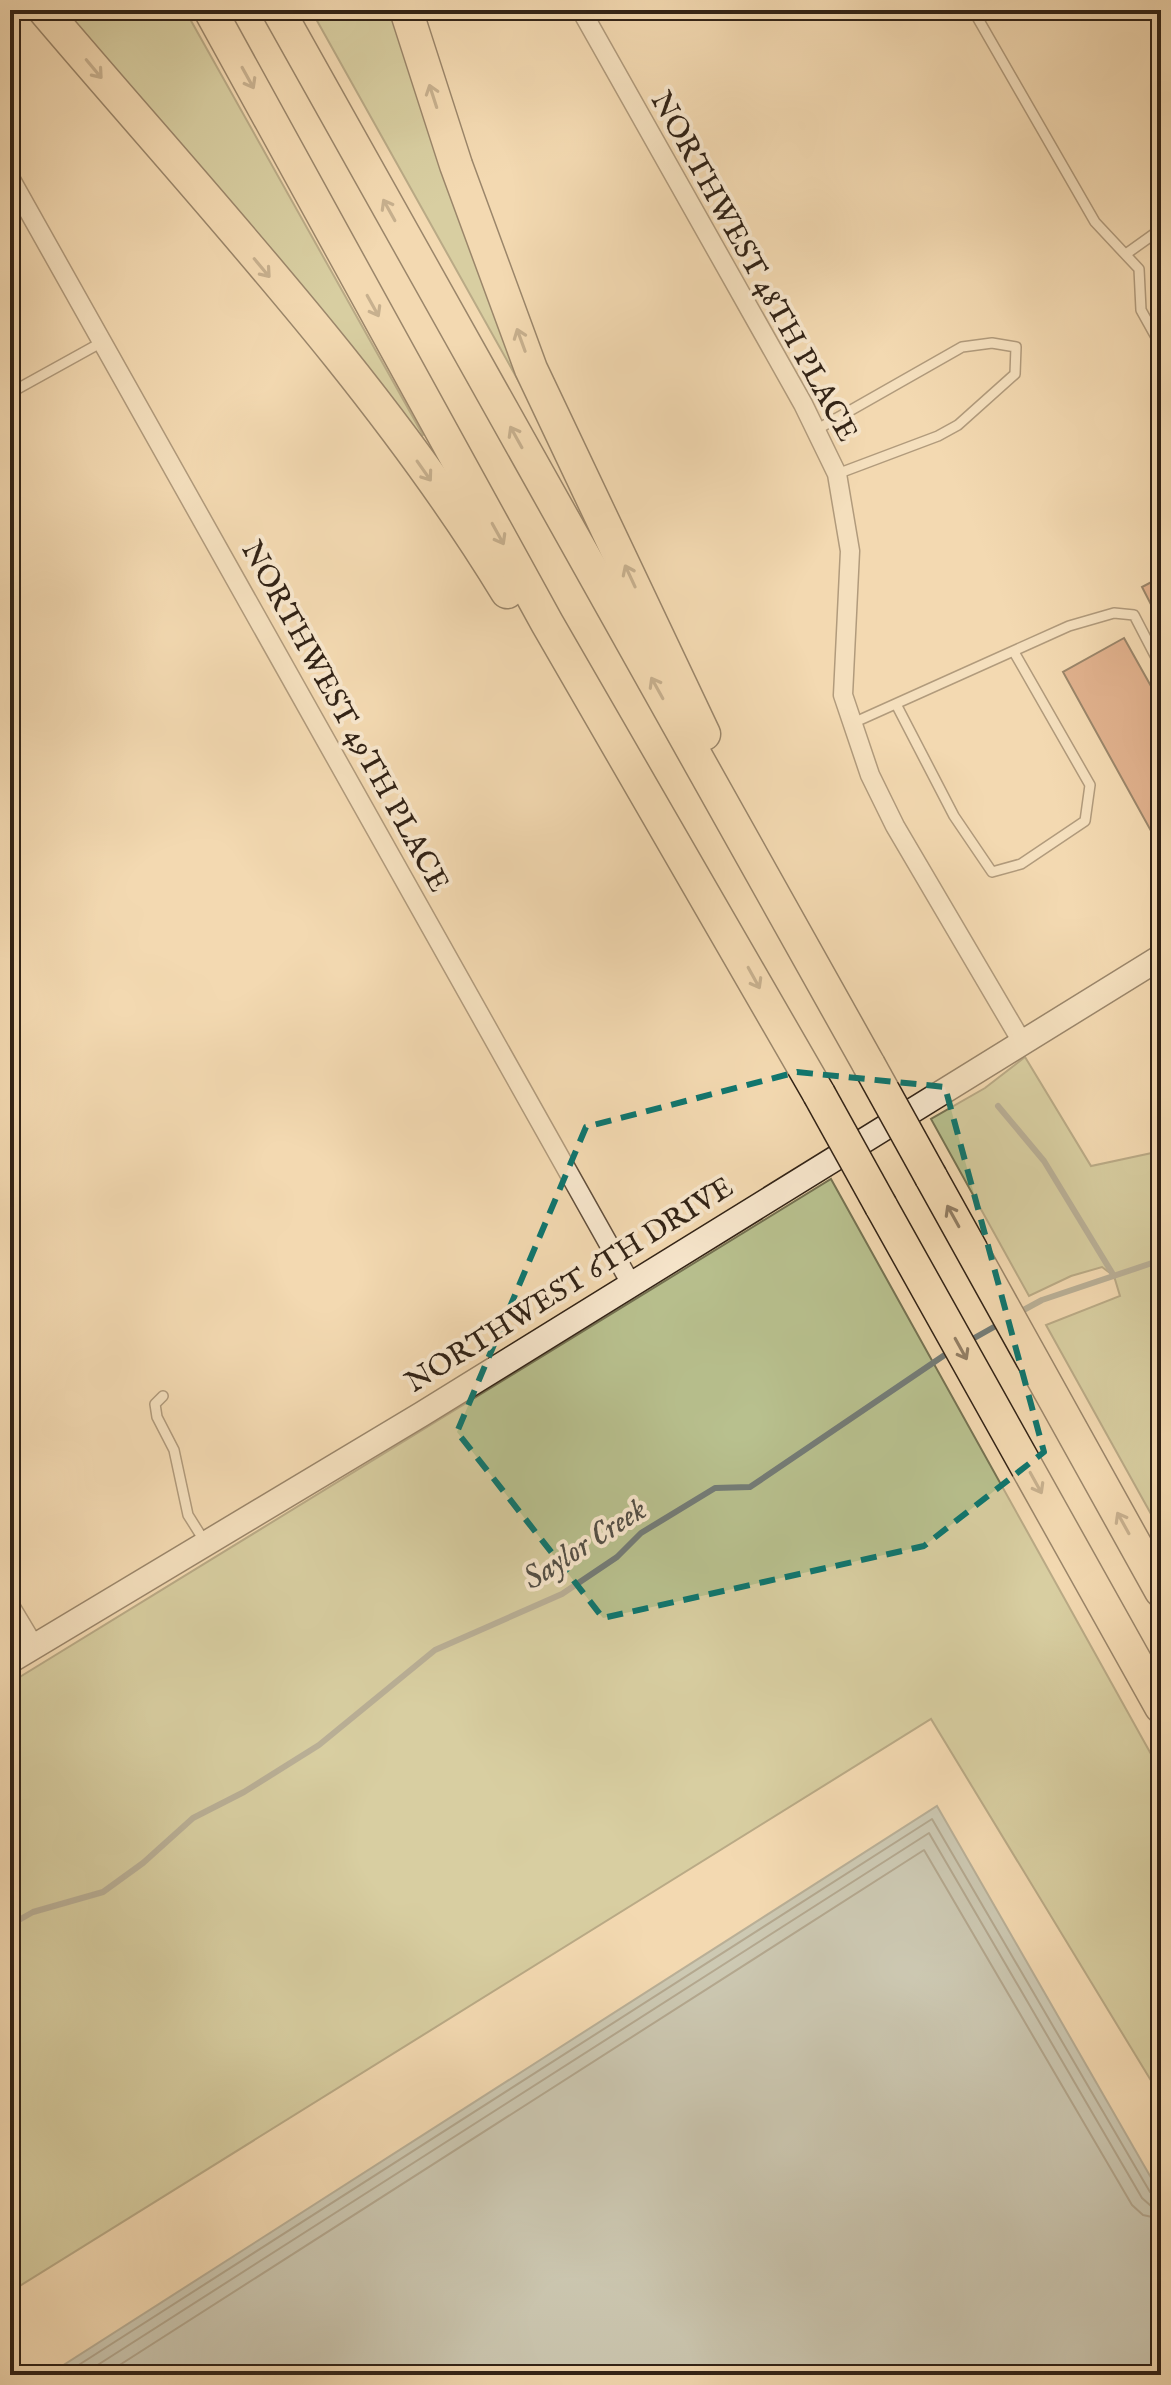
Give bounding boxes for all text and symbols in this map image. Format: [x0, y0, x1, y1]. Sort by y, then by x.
one-way arrow [85, 59, 103, 79]
one-way arrow [240, 66, 256, 90]
one-way arrow [425, 83, 440, 108]
street label: NORTHWEST 48TH PLACE [641, 85, 866, 449]
one-way arrow [381, 199, 397, 222]
one-way arrow [253, 257, 271, 277]
one-way arrow [365, 294, 381, 318]
one-way arrow [513, 329, 527, 353]
one-way arrow [508, 426, 524, 449]
one-way arrow [416, 459, 433, 481]
one-way arrow [490, 522, 506, 545]
street label: NORTHWEST 49TH PLACE [232, 535, 457, 899]
one-way arrow [622, 565, 637, 589]
one-way arrow [649, 677, 665, 700]
one-way arrow [747, 965, 762, 989]
street label: NORTHWEST 6TH DRIVE [399, 1169, 741, 1402]
one-way arrow [945, 1205, 961, 1228]
one-way arrow [953, 1337, 969, 1360]
one-way arrow [1028, 1471, 1044, 1494]
water label: Saylor Creek [516, 1490, 655, 1600]
one-way arrow [1115, 1512, 1131, 1535]

